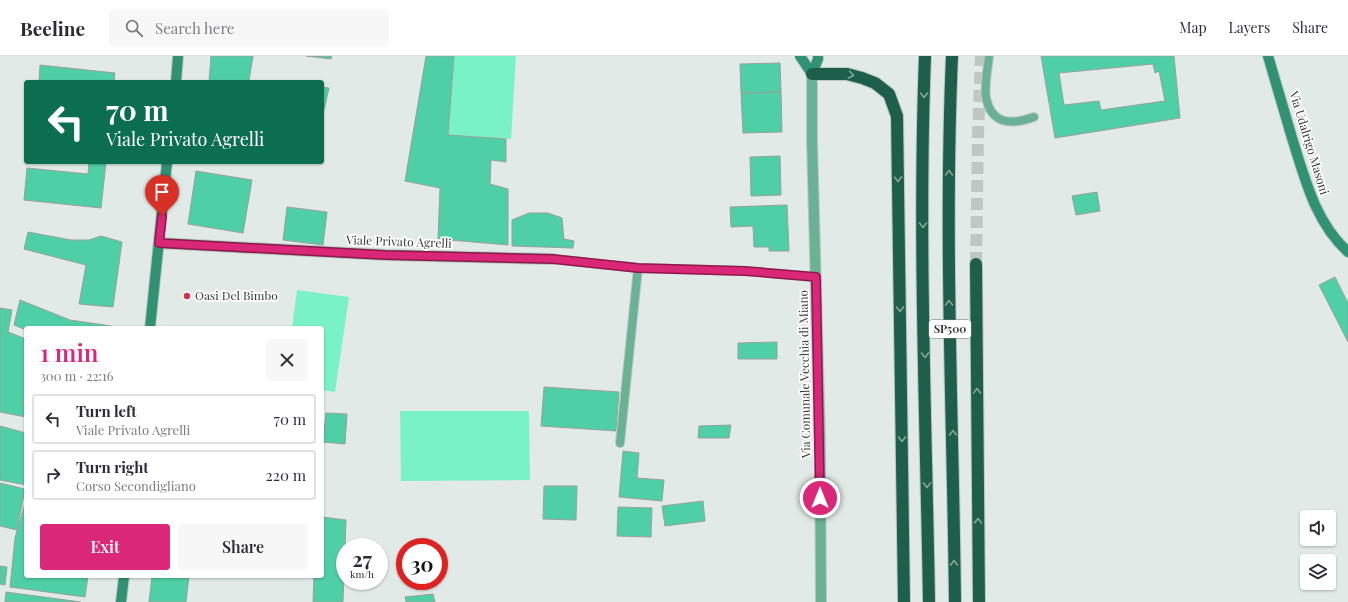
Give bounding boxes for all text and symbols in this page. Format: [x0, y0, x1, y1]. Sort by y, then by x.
search box [109, 10, 389, 46]
text: Beeline [20, 15, 85, 41]
icon: search [123, 17, 145, 39]
text: Search here [155, 18, 234, 38]
text: Map [1179, 18, 1207, 37]
text: Layers [1229, 18, 1270, 37]
text: Share [1292, 18, 1328, 37]
one-way arrow [847, 71, 854, 79]
street label: Via Udalrigo Masoni [1286, 88, 1333, 197]
text: 70 m [106, 91, 169, 128]
one-way arrow [920, 92, 928, 98]
icon: left [40, 96, 92, 148]
text: Viale Privato Agrelli [106, 127, 264, 151]
one-way arrow [945, 170, 953, 176]
pin [145, 175, 179, 216]
one-way arrow [894, 176, 902, 182]
icon: arrive [151, 181, 173, 203]
one-way arrow [919, 222, 927, 228]
street label: Viale Privato Agrelli [345, 231, 453, 251]
place label: Oasi Del Bimbo [195, 287, 278, 303]
street label: Via Comunale Vecchia di Miano [795, 289, 813, 459]
marker: Oasi Del Bimbo [182, 291, 192, 301]
one-way arrow [945, 300, 954, 306]
one-way arrow [896, 306, 904, 312]
road number: SP500 [929, 320, 971, 338]
text: 1 min [40, 336, 98, 368]
button: close [266, 339, 308, 381]
one-way arrow [921, 352, 929, 358]
text: 300 m · 22:16 [40, 367, 114, 384]
one-way arrow [973, 388, 981, 394]
text: Turn left [76, 401, 137, 421]
icon: left [42, 408, 64, 430]
text: 70 m [274, 409, 306, 429]
text: Viale Privato Agrelli [76, 421, 190, 438]
one-way arrow [948, 430, 957, 436]
one-way arrow [898, 436, 906, 442]
text: Turn right [76, 457, 149, 477]
icon: right [42, 464, 64, 486]
text: 220 m [266, 465, 306, 485]
text: Corso Secondigliano [76, 477, 196, 494]
position arrow [799, 477, 841, 519]
one-way arrow [923, 482, 931, 488]
map controls [1300, 510, 1336, 590]
button: sound [1300, 510, 1336, 546]
one-way arrow [974, 518, 982, 524]
button: Exit [40, 524, 170, 570]
button: Share [178, 524, 308, 570]
speed limit sign: 30 [396, 538, 448, 590]
text: 27 [352, 545, 372, 572]
button: layers [1300, 554, 1336, 590]
one-way arrow [950, 560, 958, 566]
text: km/h [350, 567, 374, 581]

